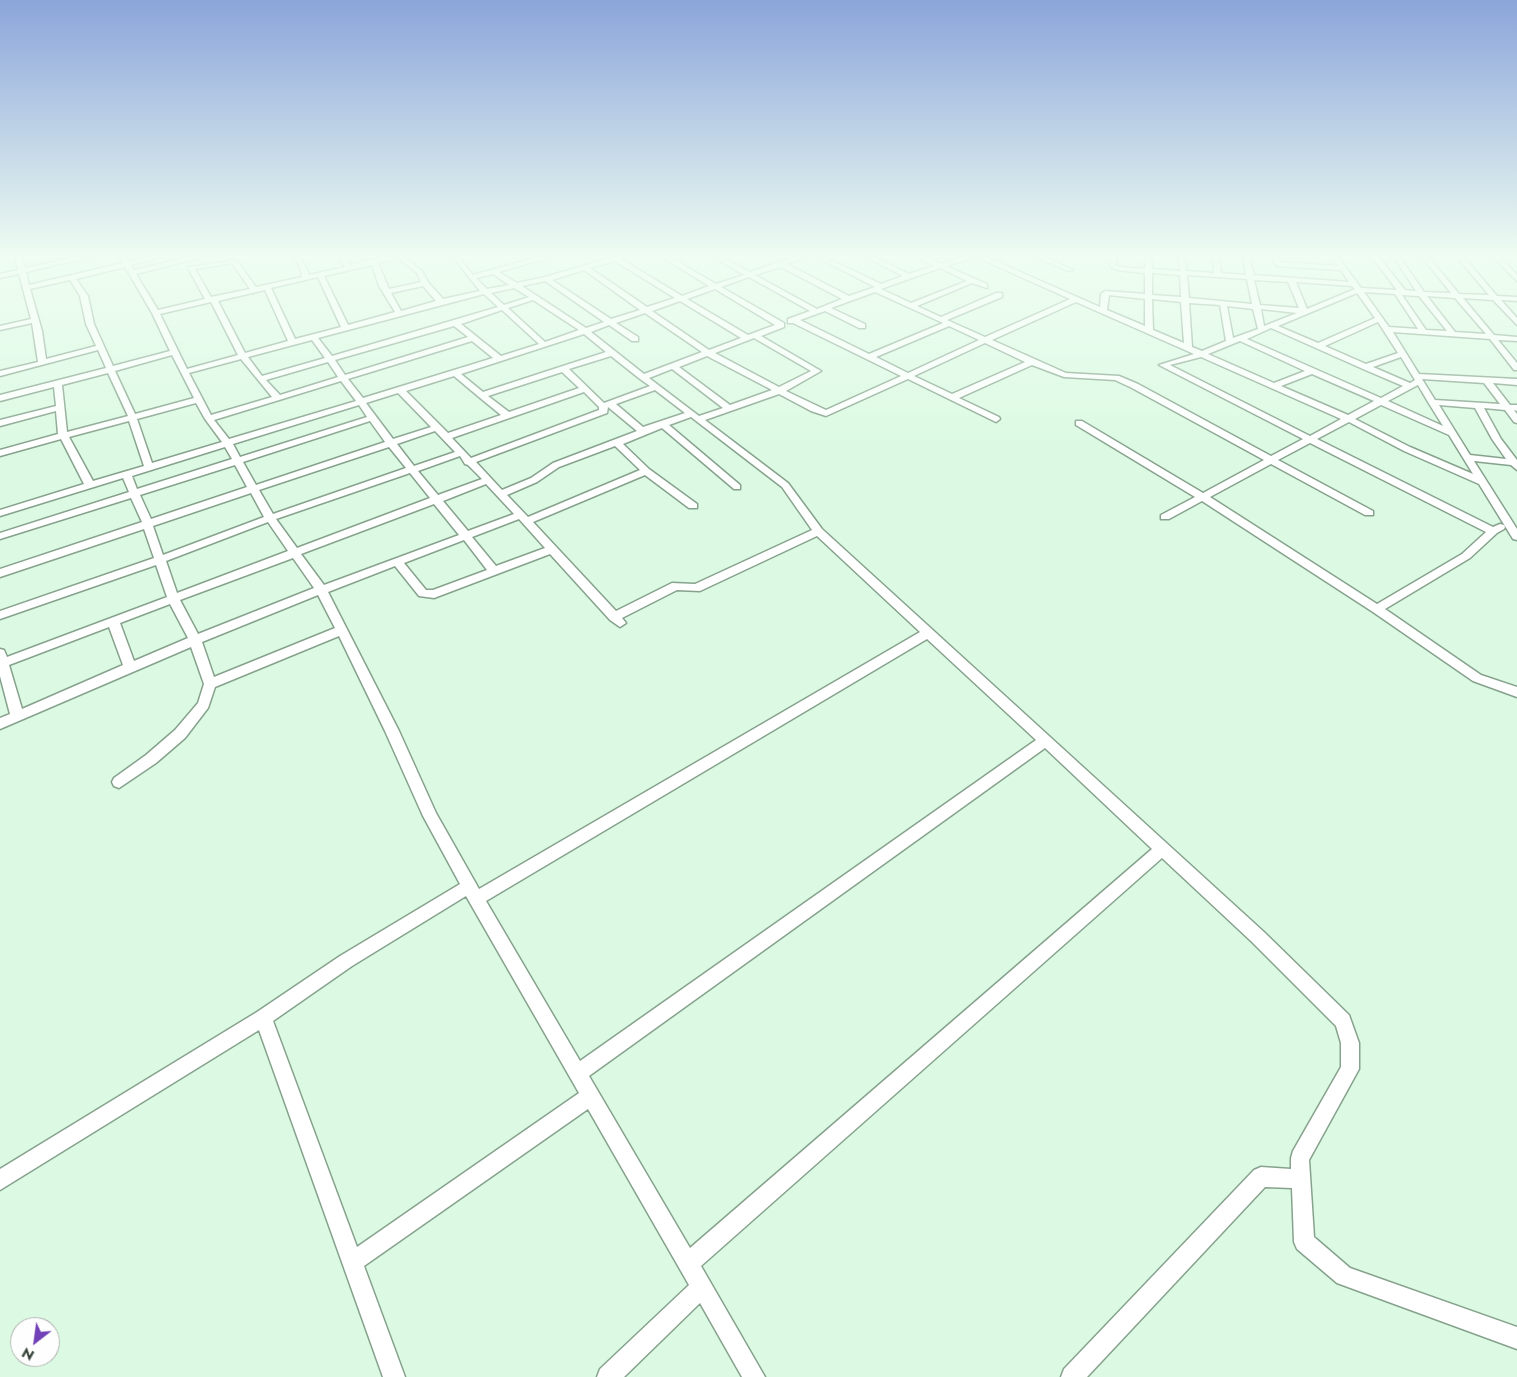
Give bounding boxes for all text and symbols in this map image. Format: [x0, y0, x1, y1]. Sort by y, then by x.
north arrow [10, 1317, 60, 1367]
text: N [18, 1343, 38, 1366]

